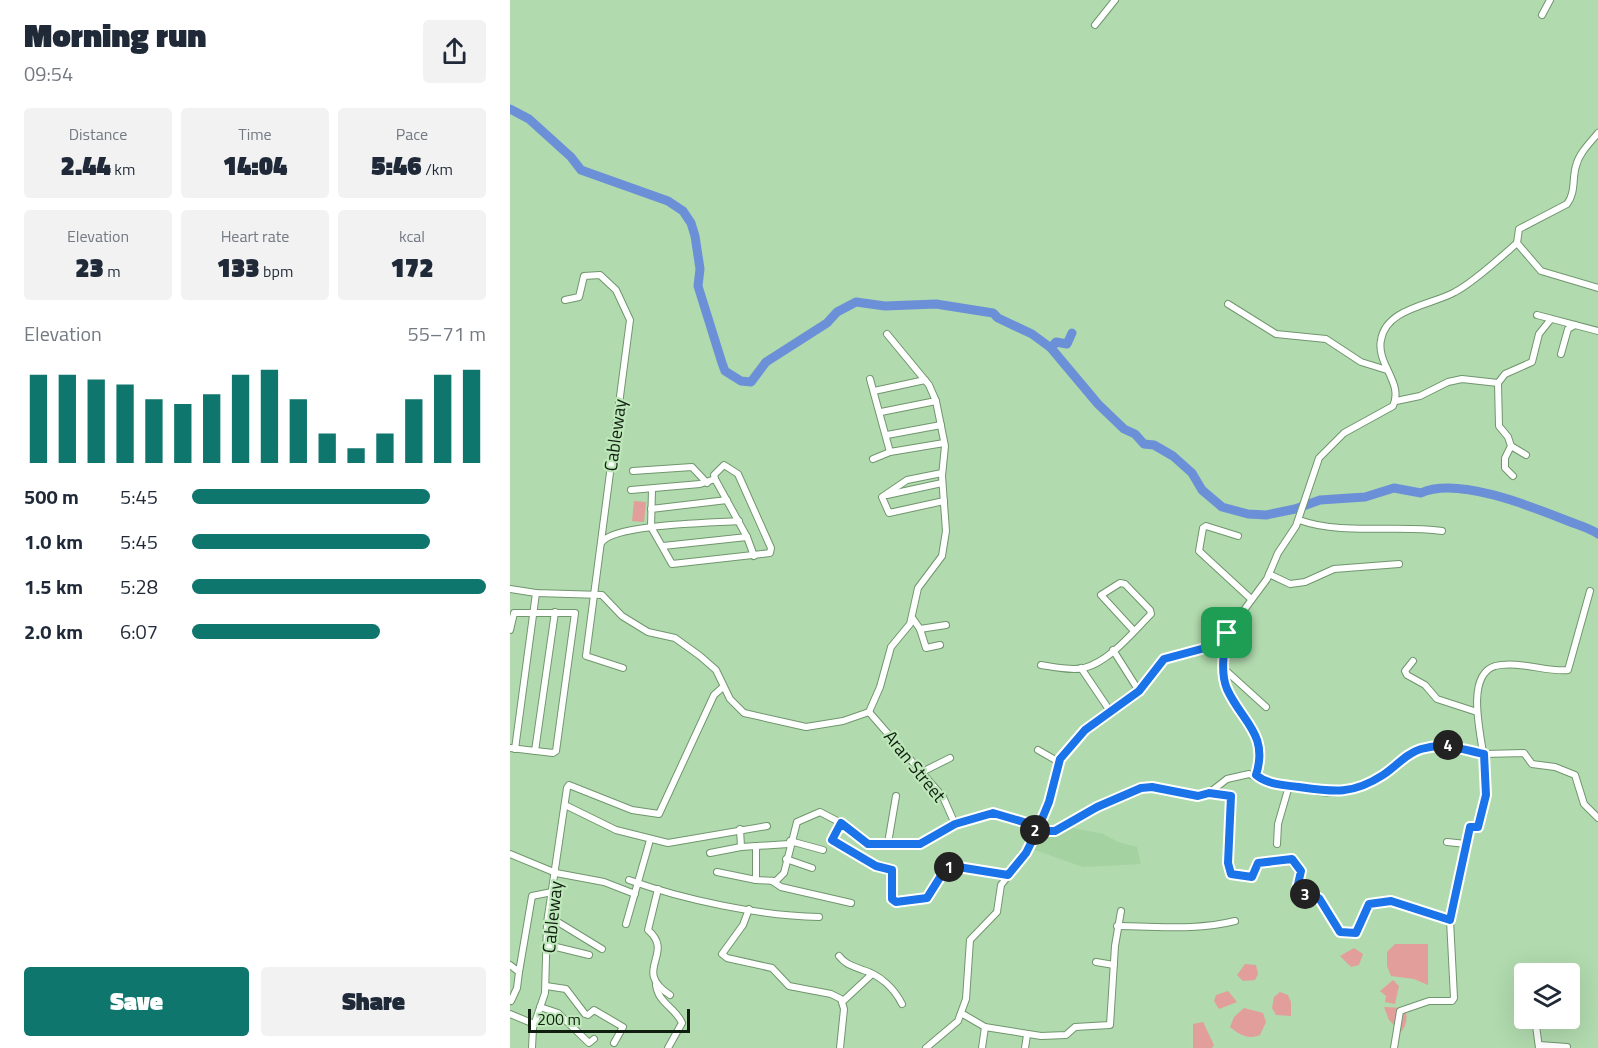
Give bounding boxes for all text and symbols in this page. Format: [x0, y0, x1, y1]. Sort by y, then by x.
text: Morning run [24, 10, 206, 60]
button: share [423, 20, 486, 83]
text: 09:54 [24, 58, 73, 89]
text: Distance [69, 122, 127, 146]
text: Time [238, 122, 272, 146]
text: Pace [396, 122, 428, 146]
text: 2.44 [61, 146, 111, 185]
text: 14:04 [223, 146, 287, 185]
text: 5:46 [371, 146, 422, 185]
text: km [111, 157, 135, 181]
text: /km [422, 157, 453, 181]
text: Elevation [67, 224, 129, 248]
text: Heart rate [221, 224, 289, 248]
text: kcal [399, 224, 425, 248]
text: 23 [75, 248, 104, 287]
text: 133 [217, 248, 260, 287]
text: 172 [391, 248, 433, 287]
text: m [104, 259, 121, 283]
text: bpm [260, 259, 293, 283]
text: Elevation [24, 318, 102, 349]
text: 55–71 m [407, 318, 486, 349]
street label: Cableway [597, 397, 633, 473]
text: 500 m [24, 481, 79, 512]
text: 5:45 [120, 481, 158, 512]
text: 1.0 km [24, 526, 83, 557]
text: 5:45 [120, 526, 158, 557]
text: 1.5 km [24, 571, 83, 602]
text: 5:28 [120, 571, 158, 602]
pin [1201, 607, 1252, 658]
text: 2.0 km [24, 616, 83, 647]
text: 6:07 [120, 616, 158, 647]
icon: arrive [1210, 616, 1243, 649]
street label: Aran Street [877, 724, 953, 808]
pin: 4 [1433, 730, 1463, 760]
text: 4 [1444, 733, 1452, 757]
pin: 2 [1020, 815, 1050, 845]
text: 2 [1031, 818, 1039, 842]
pin: 1 [934, 852, 964, 882]
text: 1 [945, 855, 953, 879]
street label: Cableway [535, 879, 569, 955]
pin: 3 [1290, 879, 1320, 909]
text: 3 [1301, 882, 1309, 906]
map controls [1514, 963, 1580, 1029]
button: layers [1514, 963, 1580, 1029]
button: Save [24, 967, 249, 1036]
button: Share [261, 967, 486, 1036]
scale bar [528, 1006, 690, 1034]
text: 200 m [537, 1007, 581, 1031]

